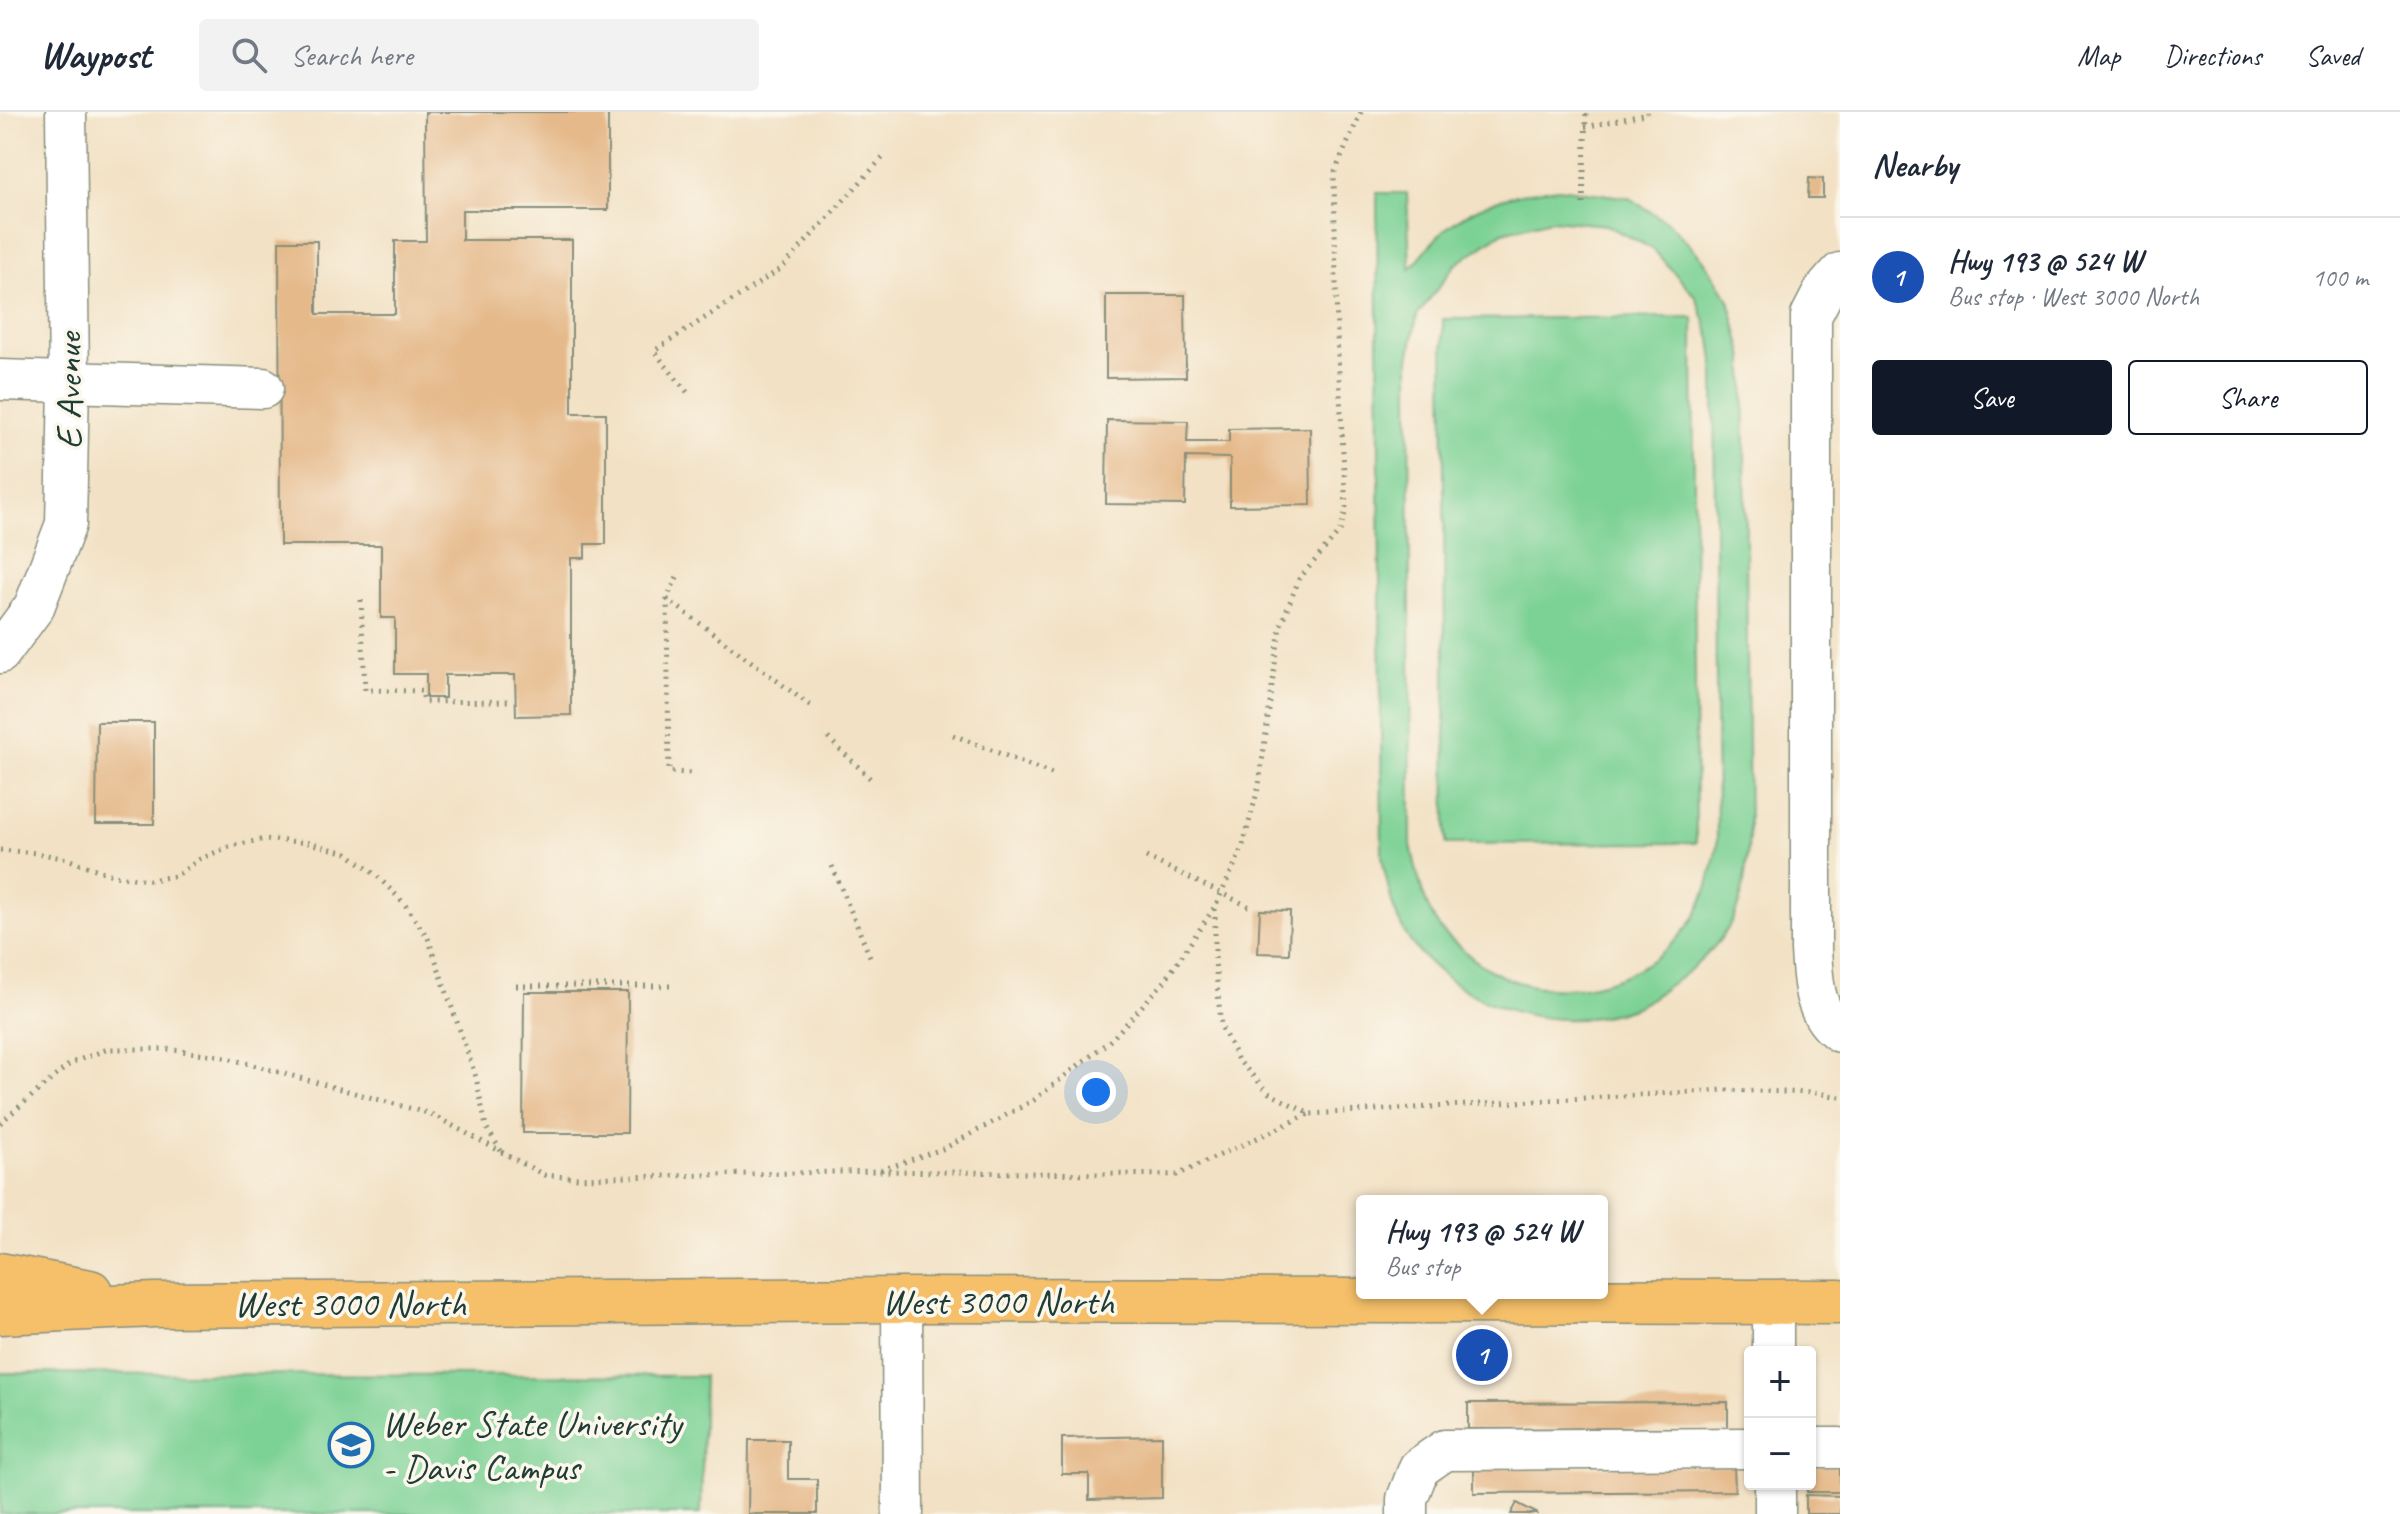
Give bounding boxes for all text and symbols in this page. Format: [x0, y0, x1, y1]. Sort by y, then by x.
search box [199, 19, 759, 91]
text: Waypost [40, 32, 151, 79]
icon: search [227, 33, 271, 77]
text: Search here [291, 36, 413, 74]
text: Map [2077, 38, 2120, 73]
text: Directions [2164, 38, 2262, 73]
text: Saved [2306, 38, 2360, 73]
text: Nearby [1872, 143, 1958, 186]
text: Hwy 193 @ 524 W [1948, 242, 2141, 280]
text: 1 [1892, 261, 1904, 294]
text: 100 m [2312, 261, 2368, 294]
text: Bus stop · West 3000 North [1948, 280, 2199, 313]
street label: E Avenue [45, 330, 92, 449]
button: Save [1872, 360, 2112, 435]
button: Share [2128, 360, 2368, 435]
your location [1076, 1072, 1116, 1112]
popup [1356, 1195, 1608, 1299]
text: Hwy 193 @ 524 W [1385, 1212, 1579, 1250]
text: Bus stop [1385, 1250, 1460, 1283]
street label: West 3000 North [882, 1278, 1115, 1325]
street label: West 3000 North [234, 1280, 467, 1327]
pin: 1 [1456, 1325, 1508, 1385]
map controls [1744, 1346, 1816, 1490]
button: + [1744, 1346, 1816, 1418]
place label: Weber State University - Davis Campus [382, 1400, 684, 1491]
button: − [1744, 1418, 1816, 1490]
school or university icon: Weber State University - Davis Campus [327, 1421, 375, 1469]

